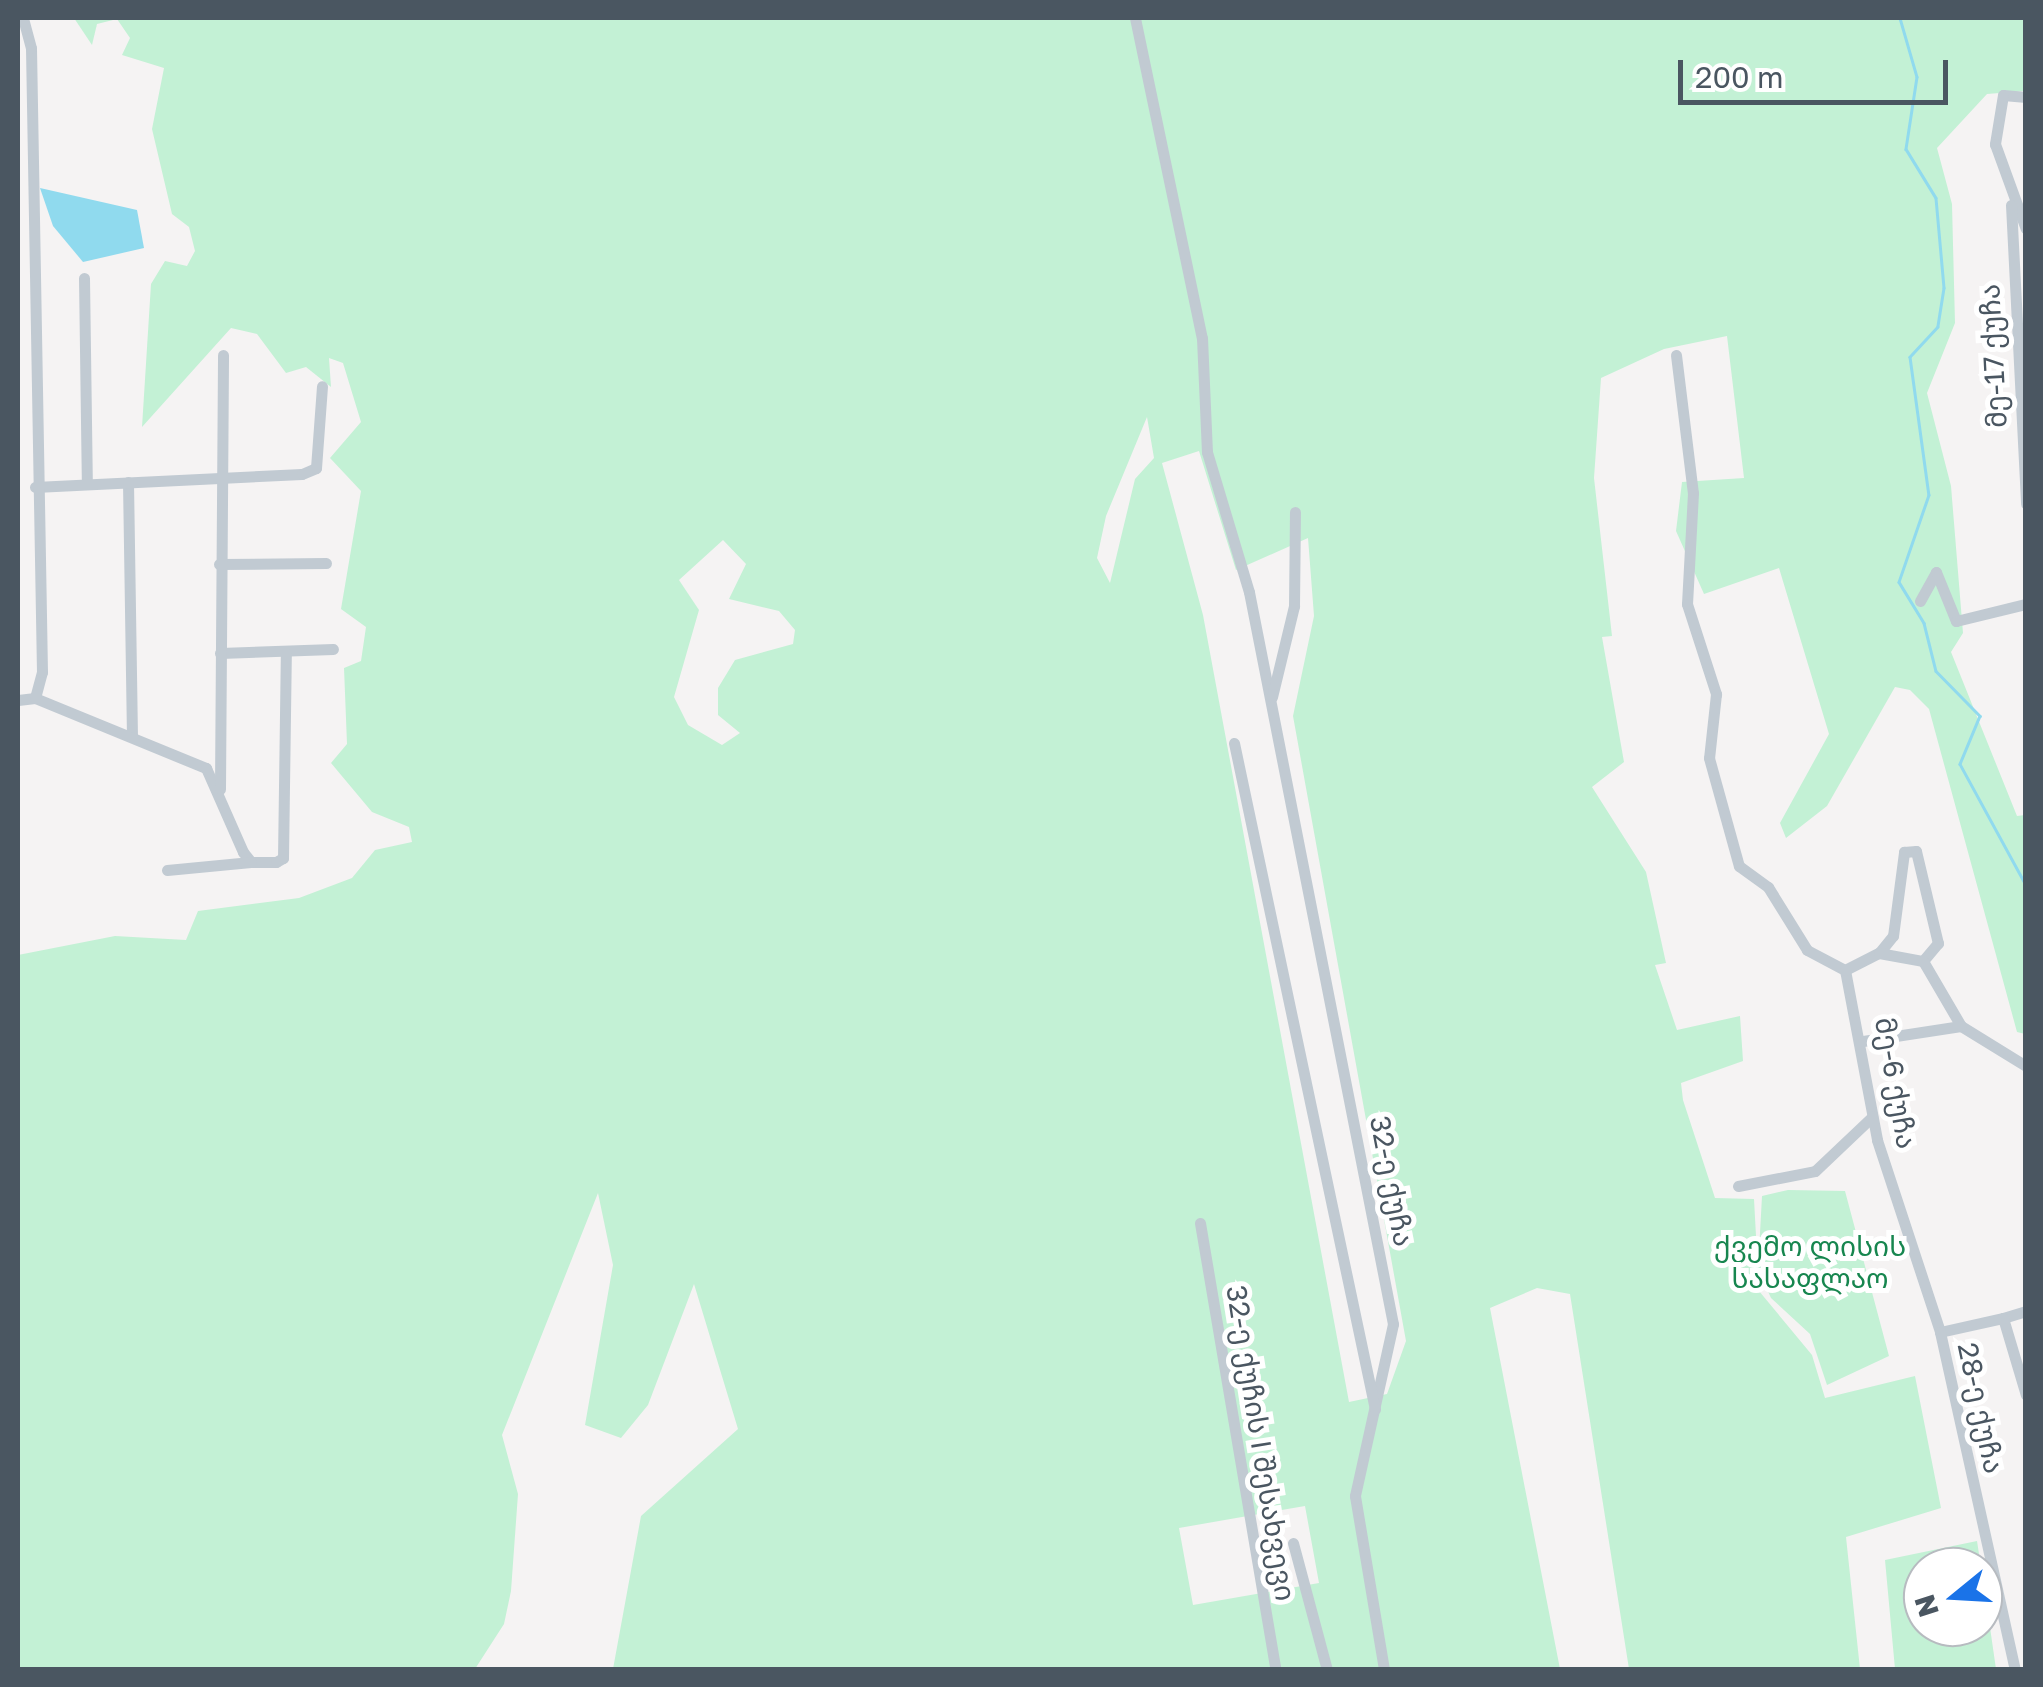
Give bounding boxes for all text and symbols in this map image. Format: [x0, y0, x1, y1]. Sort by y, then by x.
scale bar [1683, 40, 1953, 102]
text: 200 m [1695, 59, 1784, 95]
street label: მე-17 ქუჩა [1972, 283, 2014, 429]
street label: მე-6 ქუჩა [1868, 1015, 1924, 1151]
street label: 32-ე ქუჩა [1363, 1113, 1421, 1249]
park label: ქვემო ლისის სასაფლაო [1714, 1229, 1906, 1295]
street label: 32-ე ქუჩის I შესახვევი [1219, 1283, 1303, 1603]
street label: 28-ე ქუჩა [1951, 1340, 2011, 1476]
north arrow [1903, 1547, 2003, 1647]
text: N [1907, 1591, 1945, 1621]

